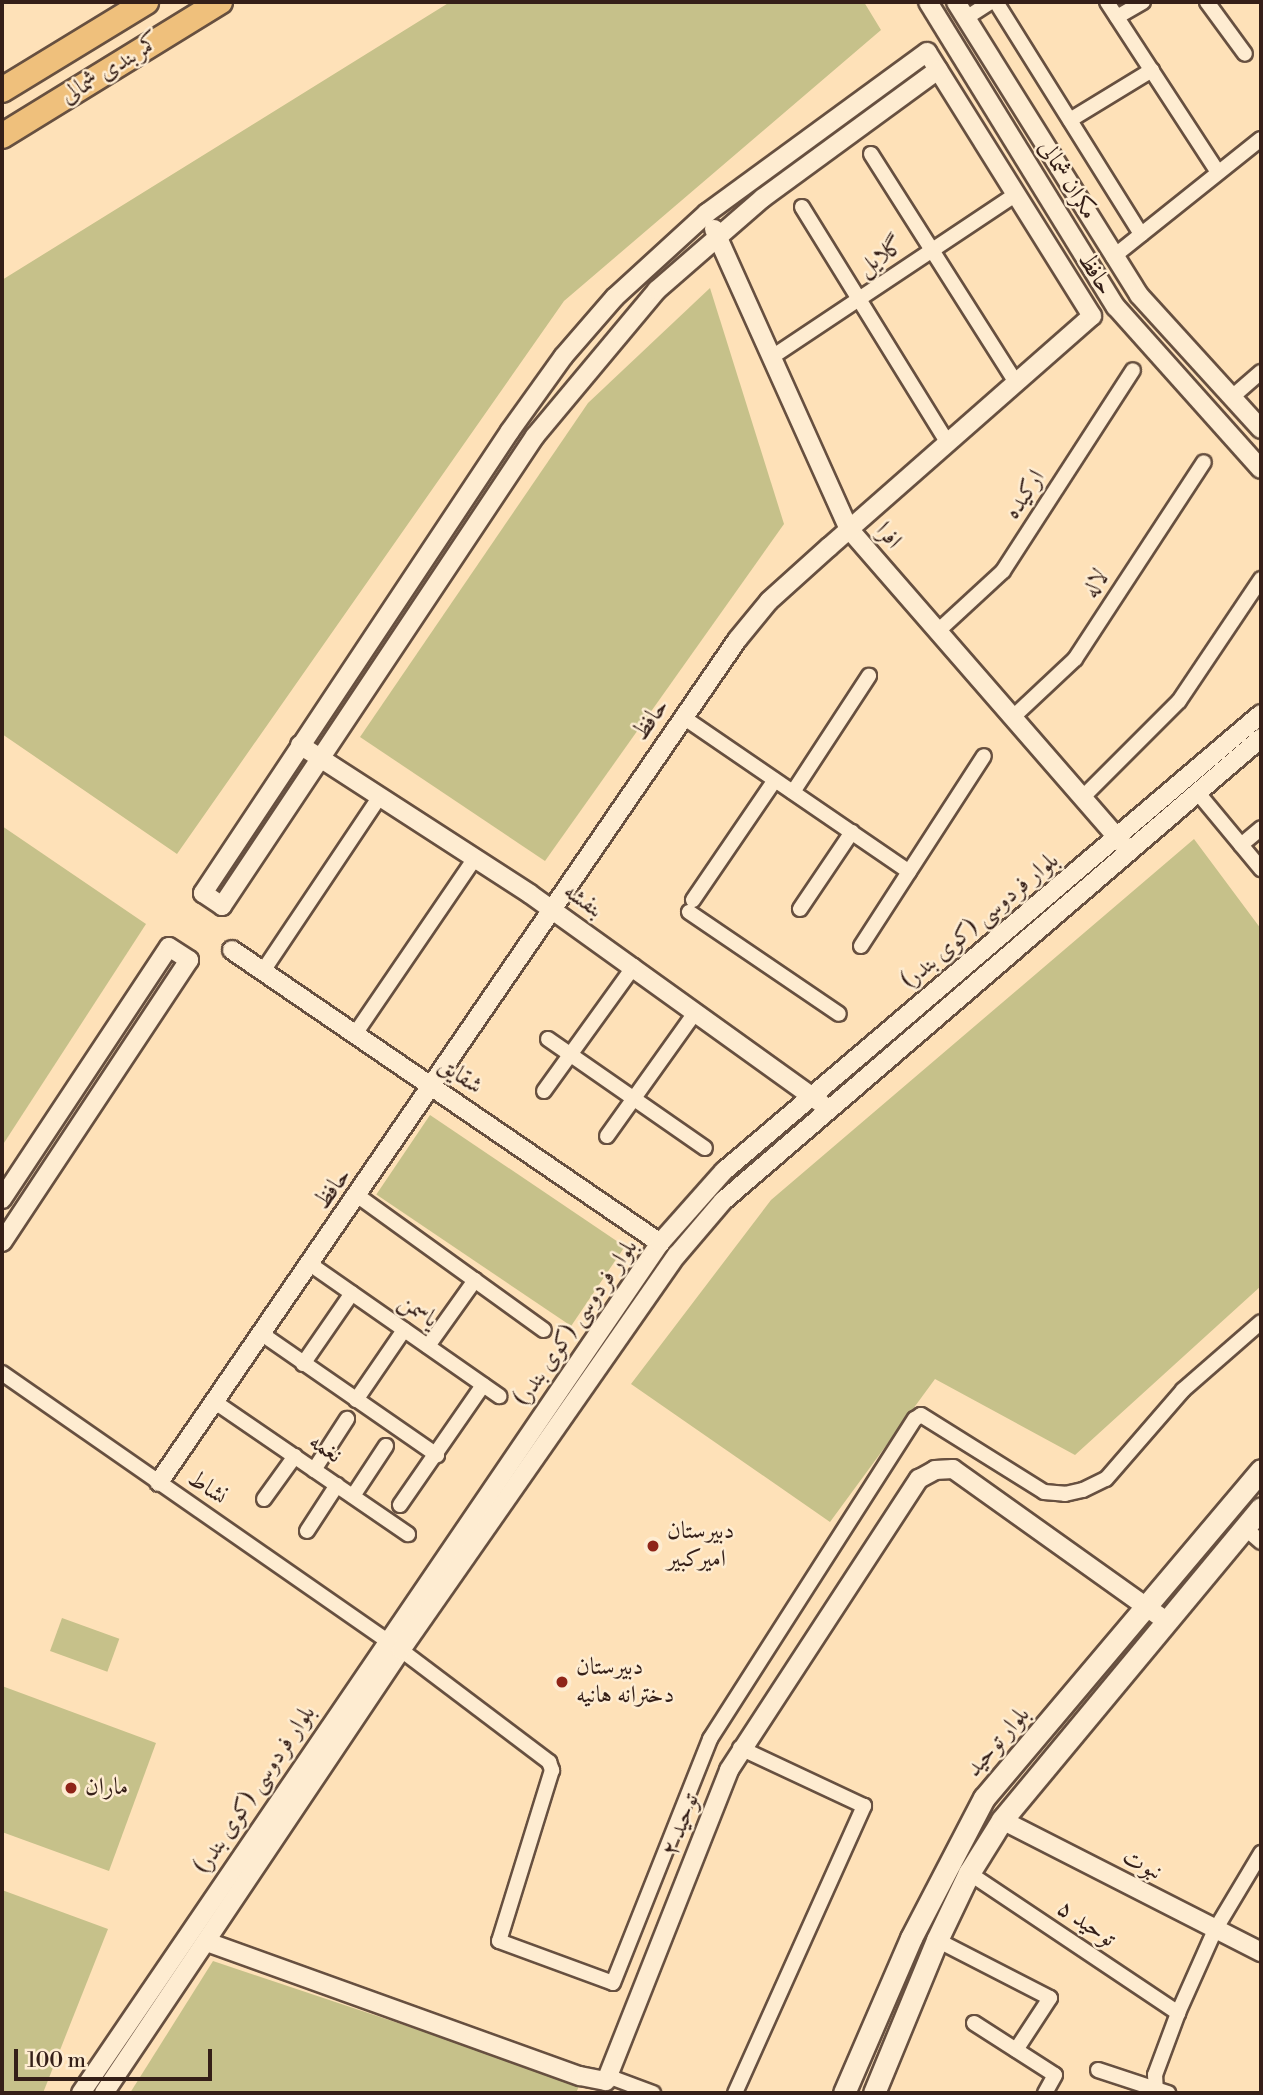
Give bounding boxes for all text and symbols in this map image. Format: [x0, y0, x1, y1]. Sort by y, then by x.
street label: کمربندی شمالی [56, 27, 166, 111]
street label: مکران شمالی [1031, 135, 1103, 225]
street label: گلایل [852, 231, 910, 283]
street label: حافظ [1071, 247, 1119, 301]
street label: ارکیده [998, 465, 1052, 525]
street label: افرا [869, 517, 907, 555]
street label: لاله [1076, 564, 1116, 604]
street label: حافظ [626, 693, 676, 747]
street label: بلوار فردوسی (کوی بندر) [895, 846, 1065, 996]
street label: بنفشه [558, 877, 608, 925]
street label: شقایق [432, 1051, 488, 1101]
street label: حافظ [308, 1162, 358, 1216]
street label: بلوار فردوسی (کوی بندر) [508, 1234, 644, 1412]
street label: یاسمن [393, 1287, 443, 1335]
street label: نغمه [303, 1428, 347, 1470]
street label: نشاط [182, 1464, 232, 1512]
place label: دبیرستان امیرکبیر [667, 1518, 734, 1574]
marker: دبیرستان امیرکبیر [645, 1538, 661, 1554]
place label: دبیرستان دخترانه هانیه [576, 1654, 674, 1710]
marker: دبیرستان دخترانه هانیه [554, 1674, 570, 1690]
street label: بلوار فردوسی (کوی بندر) [188, 1700, 322, 1880]
street label: بلوار توحید [960, 1701, 1036, 1783]
place label: ماران [85, 1774, 128, 1802]
marker: ماران [63, 1780, 79, 1796]
street label: توحید ۲ [656, 1790, 706, 1860]
street label: نبوت [1117, 1843, 1167, 1887]
street label: توحید ۵ [1051, 1894, 1121, 1954]
scale bar [18, 2036, 215, 2080]
text: 100 m [27, 2048, 86, 2074]

